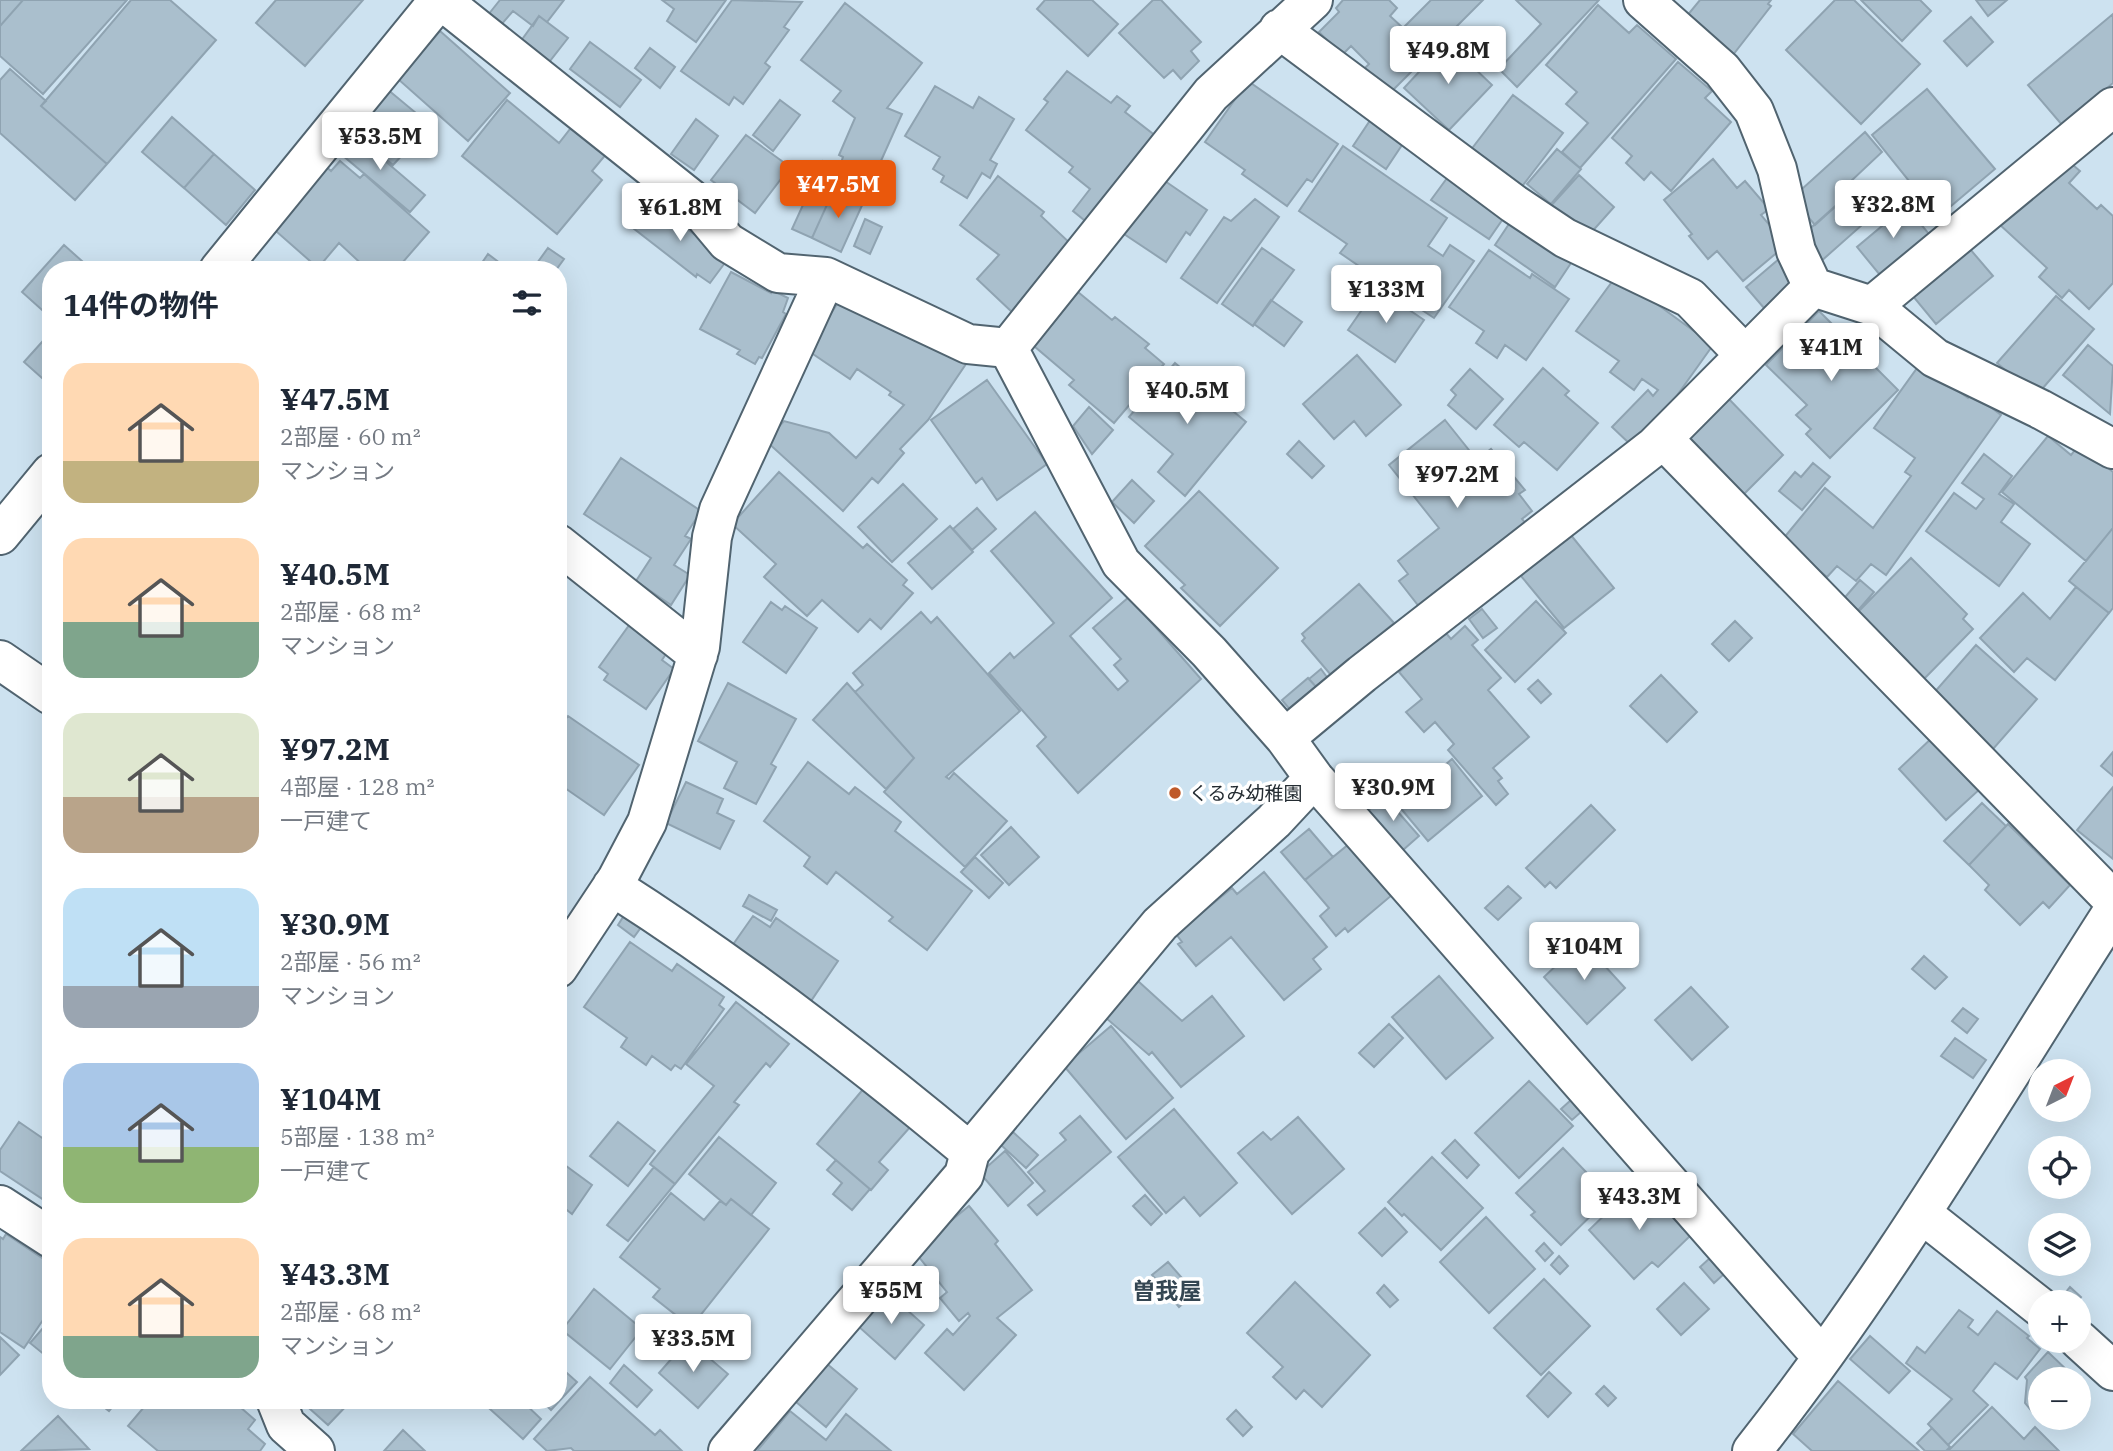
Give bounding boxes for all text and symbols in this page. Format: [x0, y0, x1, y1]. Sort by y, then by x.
pin: ¥49.8M [1391, 27, 1505, 86]
text: ¥49.8M [1406, 34, 1490, 64]
pin: ¥53.5M [323, 113, 437, 172]
text: ¥53.5M [338, 120, 422, 150]
pin: ¥47.5M [781, 160, 895, 220]
text: ¥47.5M [796, 168, 880, 198]
pin: ¥32.8M [1836, 180, 1950, 240]
pin: ¥61.8M [623, 184, 737, 243]
text: ¥32.8M [1851, 188, 1935, 218]
text: ¥61.8M [638, 191, 722, 221]
pin: ¥133M [1337, 266, 1435, 325]
text: ¥133M [1347, 273, 1425, 303]
icon: filters [508, 284, 546, 322]
text: 14件の物件 [63, 285, 219, 324]
pin: ¥41M [1790, 324, 1872, 383]
text: ¥41M [1799, 331, 1863, 361]
pin: ¥40.5M [1130, 366, 1244, 426]
text: ¥40.5M [1145, 374, 1229, 404]
text: ¥47.5M [280, 379, 390, 418]
icon: home [119, 391, 203, 475]
text: 2部屋 · 60 m² [280, 421, 421, 451]
pin: ¥97.2M [1400, 450, 1514, 510]
text: マンション [280, 455, 395, 485]
text: ¥97.2M [1415, 458, 1499, 488]
text: ¥40.5M [280, 554, 390, 593]
icon: home [119, 566, 203, 650]
text: 2部屋 · 68 m² [280, 596, 421, 626]
text: マンション [280, 630, 395, 660]
text: ¥97.2M [280, 729, 390, 768]
icon: home [119, 741, 203, 825]
pin: ¥30.9M [1336, 764, 1450, 823]
text: 4部屋 · 128 m² [280, 771, 435, 801]
text: ¥30.9M [1351, 771, 1435, 801]
place label: くるみ幼稚園 [1189, 781, 1303, 805]
marker: くるみ幼稚園 [1167, 785, 1183, 801]
text: 一戸建て [280, 805, 372, 835]
text: ¥30.9M [280, 904, 390, 943]
icon: home [119, 916, 203, 1000]
pin: ¥104M [1535, 922, 1633, 982]
text: ¥104M [1545, 930, 1623, 960]
text: 2部屋 · 56 m² [280, 946, 421, 976]
text: マンション [280, 980, 395, 1010]
north arrow [2028, 1059, 2091, 1122]
map controls [2028, 1059, 2091, 1430]
text: ¥104M [280, 1079, 381, 1118]
icon: home [119, 1091, 203, 1175]
text: 5部屋 · 138 m² [280, 1121, 435, 1151]
button: locate [2028, 1136, 2091, 1199]
text: 一戸建て [280, 1155, 372, 1185]
pin: ¥43.3M [1582, 1172, 1696, 1232]
text: ¥43.3M [1597, 1180, 1681, 1210]
button: layers [2028, 1213, 2091, 1276]
text: ¥43.3M [280, 1254, 390, 1293]
icon: home [119, 1266, 203, 1350]
pin: ¥55M [850, 1266, 932, 1326]
text: ¥55M [859, 1274, 923, 1304]
district label: 曽我屋 [1133, 1275, 1202, 1305]
button: + [2028, 1290, 2091, 1353]
text: 2部屋 · 68 m² [280, 1296, 421, 1326]
pin: ¥33.5M [636, 1314, 750, 1374]
text: ¥33.5M [651, 1322, 735, 1352]
text: マンション [280, 1330, 395, 1360]
button: − [2028, 1367, 2091, 1430]

